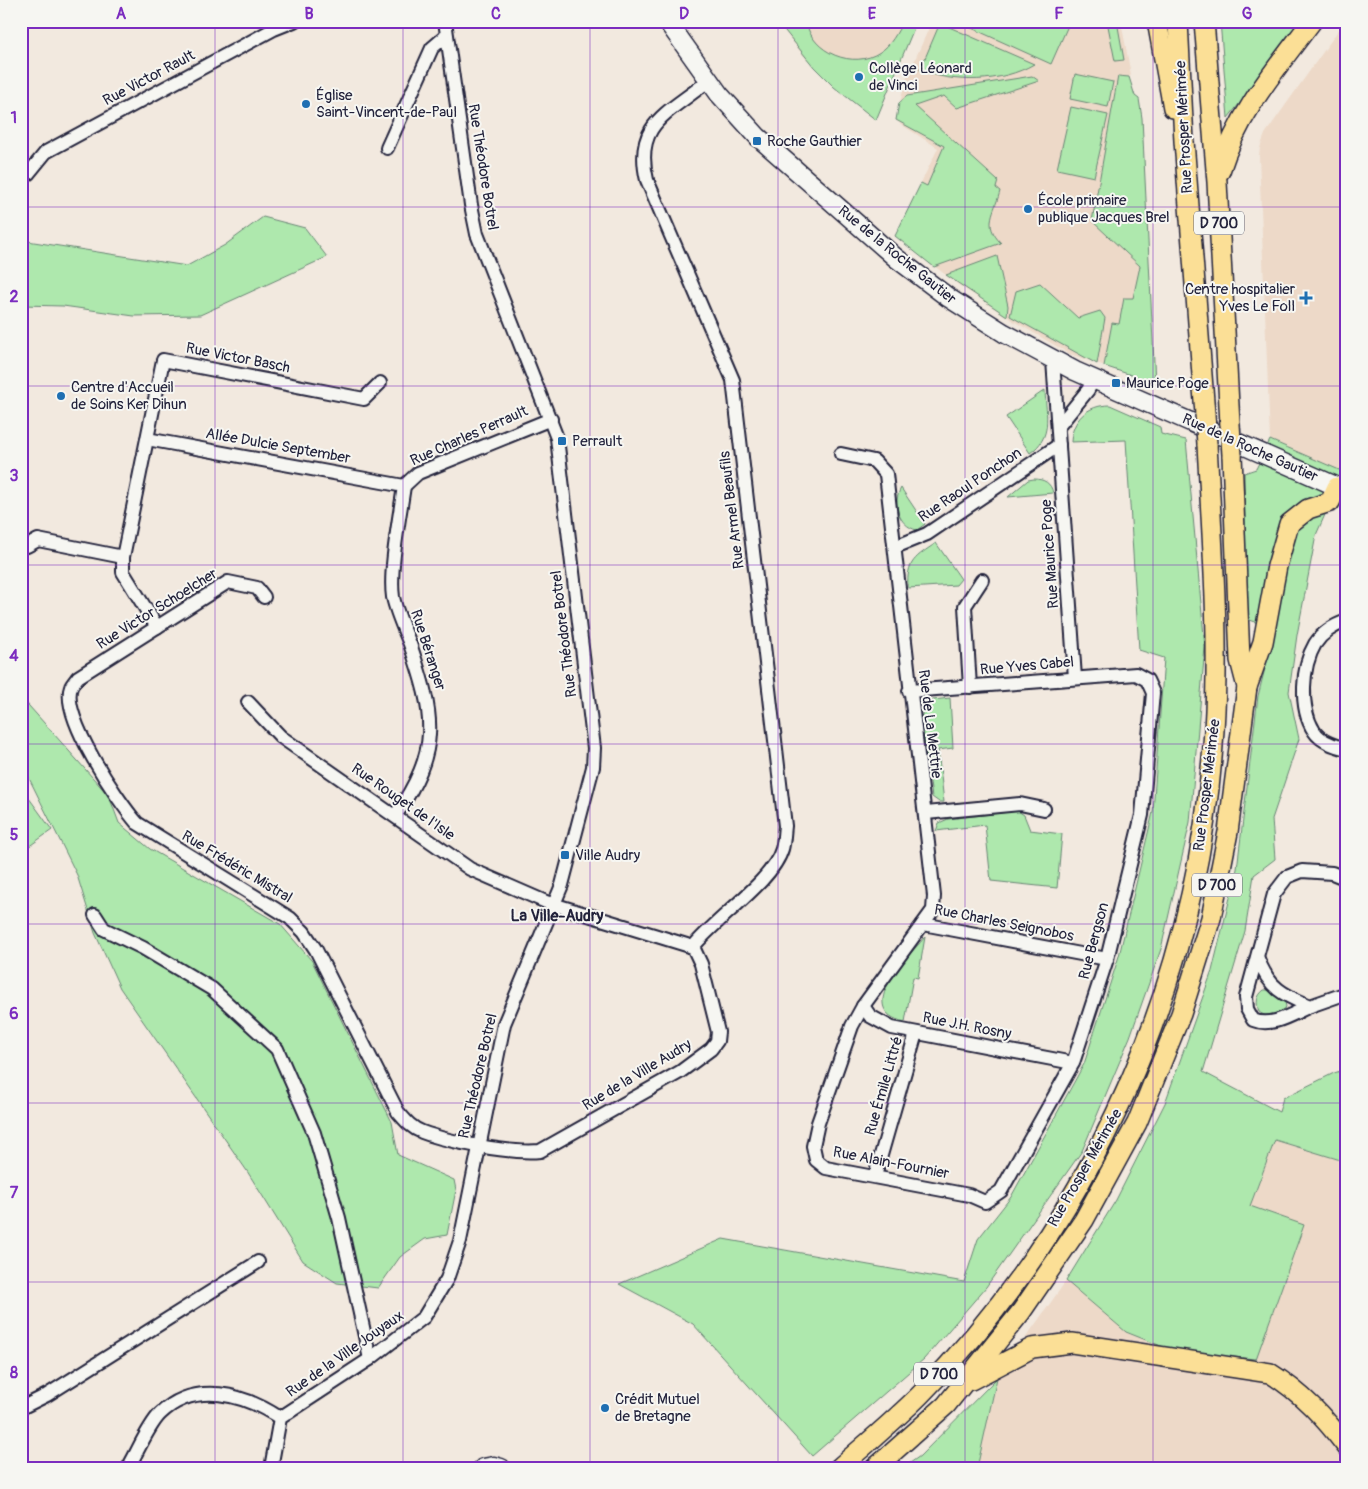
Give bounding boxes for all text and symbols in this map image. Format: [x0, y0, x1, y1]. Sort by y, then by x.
text: A [116, 4, 127, 24]
text: B [304, 4, 314, 24]
text: C [491, 4, 501, 24]
text: D [679, 4, 689, 24]
text: E [868, 4, 877, 24]
text: F [1054, 4, 1064, 24]
text: G [1242, 4, 1253, 24]
street label: Rue Victor Rault [100, 45, 199, 110]
place label: Collège Léonard de Vinci [869, 59, 972, 95]
street label: Rue Prosper Mérimée [1171, 60, 1197, 194]
marker: Collège Léonard de Vinci [853, 71, 865, 83]
place label: Église Saint-Vincent-de-Paul [316, 86, 457, 122]
marker: Église Saint-Vincent-de-Paul [300, 98, 312, 110]
street label: Rue Théodore Botrel [464, 102, 502, 232]
text: 1 [11, 108, 17, 128]
place label: Roche Gauthier [767, 132, 863, 151]
marker: Roche Gauthier [751, 135, 763, 147]
place label: École primaire publique Jacques Brel [1038, 191, 1170, 227]
street label: Rue de la Roche Gautier [834, 202, 960, 309]
marker: École primaire publique Jacques Brel [1022, 203, 1034, 215]
road number: D 700 [1194, 212, 1244, 234]
place label: Centre hospitalier Yves Le Foll [1185, 280, 1296, 316]
text: 2 [10, 287, 19, 307]
marker: Centre hospitalier Yves Le Foll [1299, 291, 1313, 305]
street label: Rue Victor Basch [184, 339, 292, 377]
place label: Maurice Poge [1126, 374, 1209, 393]
marker: Maurice Poge [1110, 377, 1122, 389]
place label: Centre d'Accueil de Soins Ker Dihun [71, 378, 187, 414]
marker: Centre d'Accueil de Soins Ker Dihun [55, 390, 67, 402]
street label: Rue Charles Perrault [407, 401, 532, 470]
street label: Rue de la Roche Gautier [1179, 410, 1321, 487]
street label: Allée Dulcie September [204, 424, 352, 468]
place label: Perrault [572, 432, 623, 451]
marker: Perrault [556, 435, 568, 447]
street label: Rue Raoul Ponchon [915, 443, 1025, 527]
street label: Rue Armel Beaufils [715, 450, 749, 570]
text: 3 [10, 466, 19, 486]
street label: Rue Maurice Poge [1037, 498, 1063, 609]
street label: Rue Victor Schoelcher [93, 564, 221, 654]
street label: Rue Théodore Botrel [547, 569, 581, 699]
street label: Rue Béranger [406, 607, 450, 694]
text: 4 [9, 646, 19, 666]
street label: Rue Yves Cabel [979, 652, 1075, 680]
street label: Rue de La Mettrie [914, 669, 946, 780]
street label: Rue Prosper Mérimée [1189, 717, 1225, 852]
street label: Rue Rouget de l'Isle [348, 759, 459, 845]
text: 5 [10, 825, 19, 845]
street label: Rue Frédéric Mistral [178, 827, 296, 907]
place label: Ville Audry [575, 846, 641, 865]
marker: Ville Audry [559, 849, 571, 861]
road number: D 700 [1192, 874, 1242, 896]
street label: Rue Charles Seignobos [933, 900, 1076, 946]
street label: Rue Bergson [1075, 901, 1113, 981]
district label: La Ville-Audry [511, 906, 604, 926]
text: 6 [9, 1004, 19, 1024]
street label: Rue J.H. Rosny [921, 1008, 1013, 1044]
street label: Rue Théodore Botrel [454, 1012, 502, 1140]
street label: Rue Émile Littré [861, 1034, 907, 1138]
street label: Rue de la Ville Audry [579, 1035, 696, 1115]
street label: Rue Prosper Mérimée [1044, 1105, 1127, 1230]
street label: Rue Alain-Fournier [831, 1142, 951, 1184]
text: 7 [10, 1183, 19, 1203]
street label: Rue de la Ville Jouyaux [283, 1306, 407, 1402]
road number: D 700 [914, 1362, 964, 1386]
text: 8 [10, 1363, 18, 1383]
place label: Crédit Mutuel de Bretagne [615, 1390, 700, 1426]
marker: Crédit Mutuel de Bretagne [599, 1402, 611, 1414]

